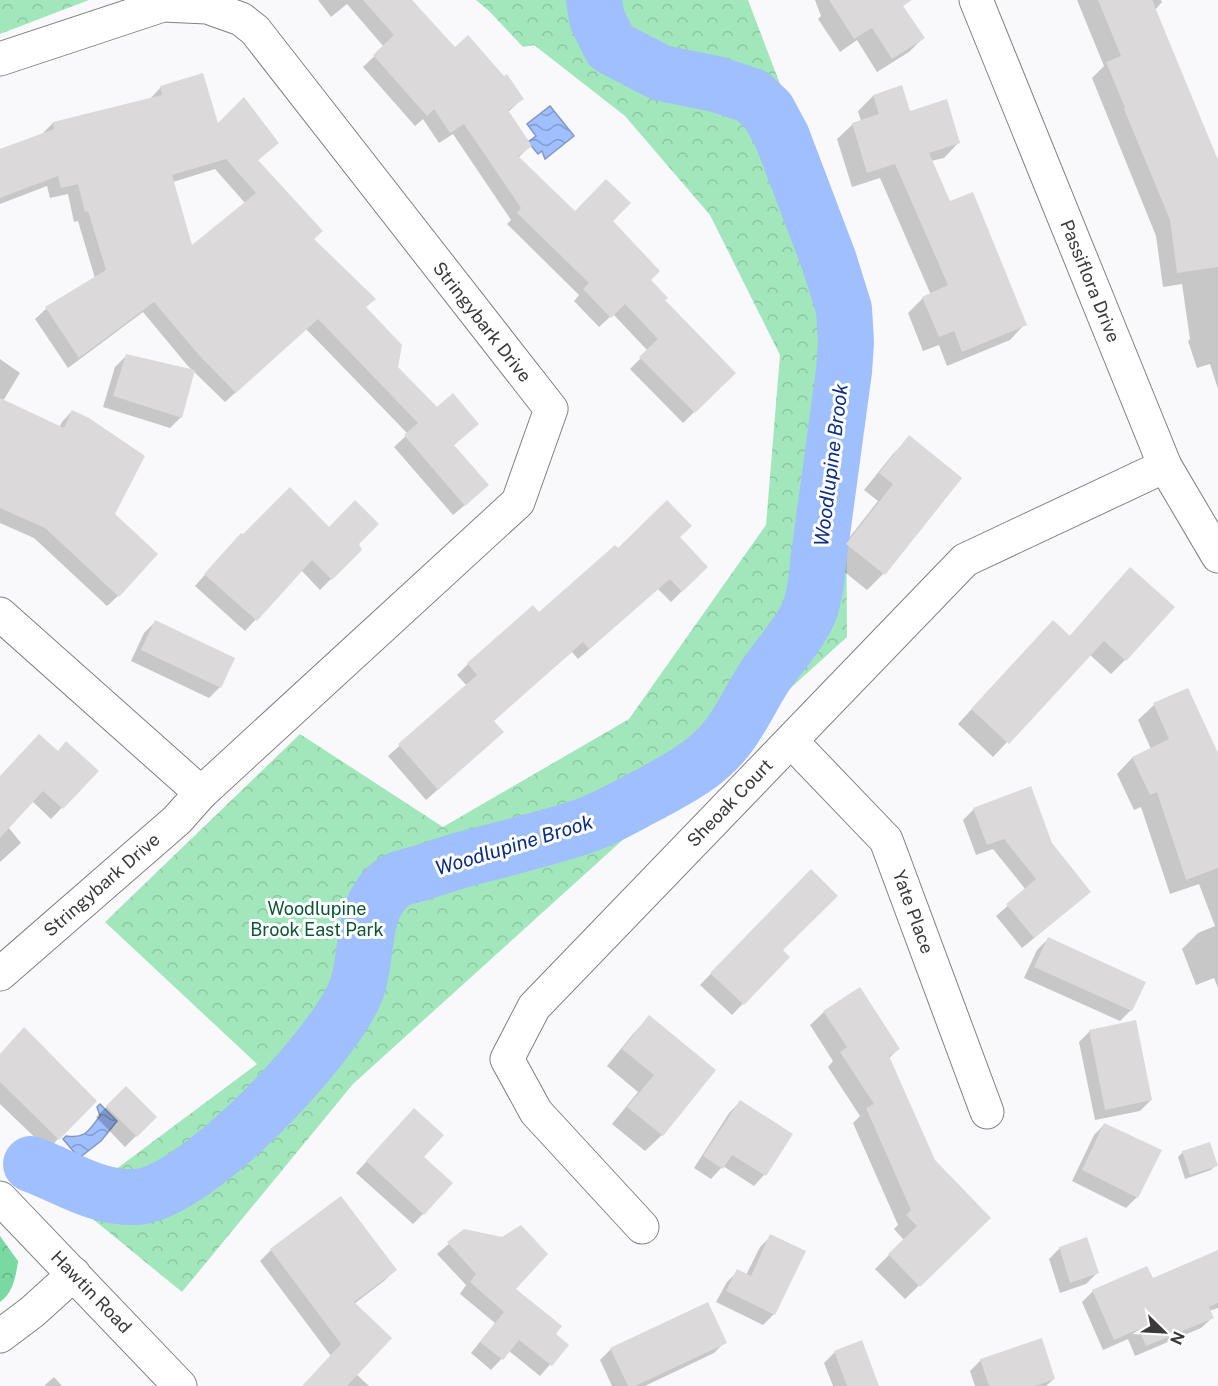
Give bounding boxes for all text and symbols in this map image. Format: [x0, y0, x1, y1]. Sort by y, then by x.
street label: Passiflora Drive [1056, 217, 1125, 345]
street label: Stringybark Drive [429, 257, 536, 386]
water label: Woodlupine Brook [809, 382, 853, 548]
street label: Sheoak Court [682, 754, 777, 851]
water label: Woodlupine Brook [432, 810, 596, 880]
street label: Stringybark Drive [39, 829, 164, 941]
street label: Yate Place [889, 867, 938, 956]
park label: Woodlupine Brook East Park [250, 898, 384, 940]
street label: Hawtin Road [47, 1246, 136, 1337]
north arrow [1134, 1302, 1194, 1362]
text: N [1166, 1328, 1188, 1347]

